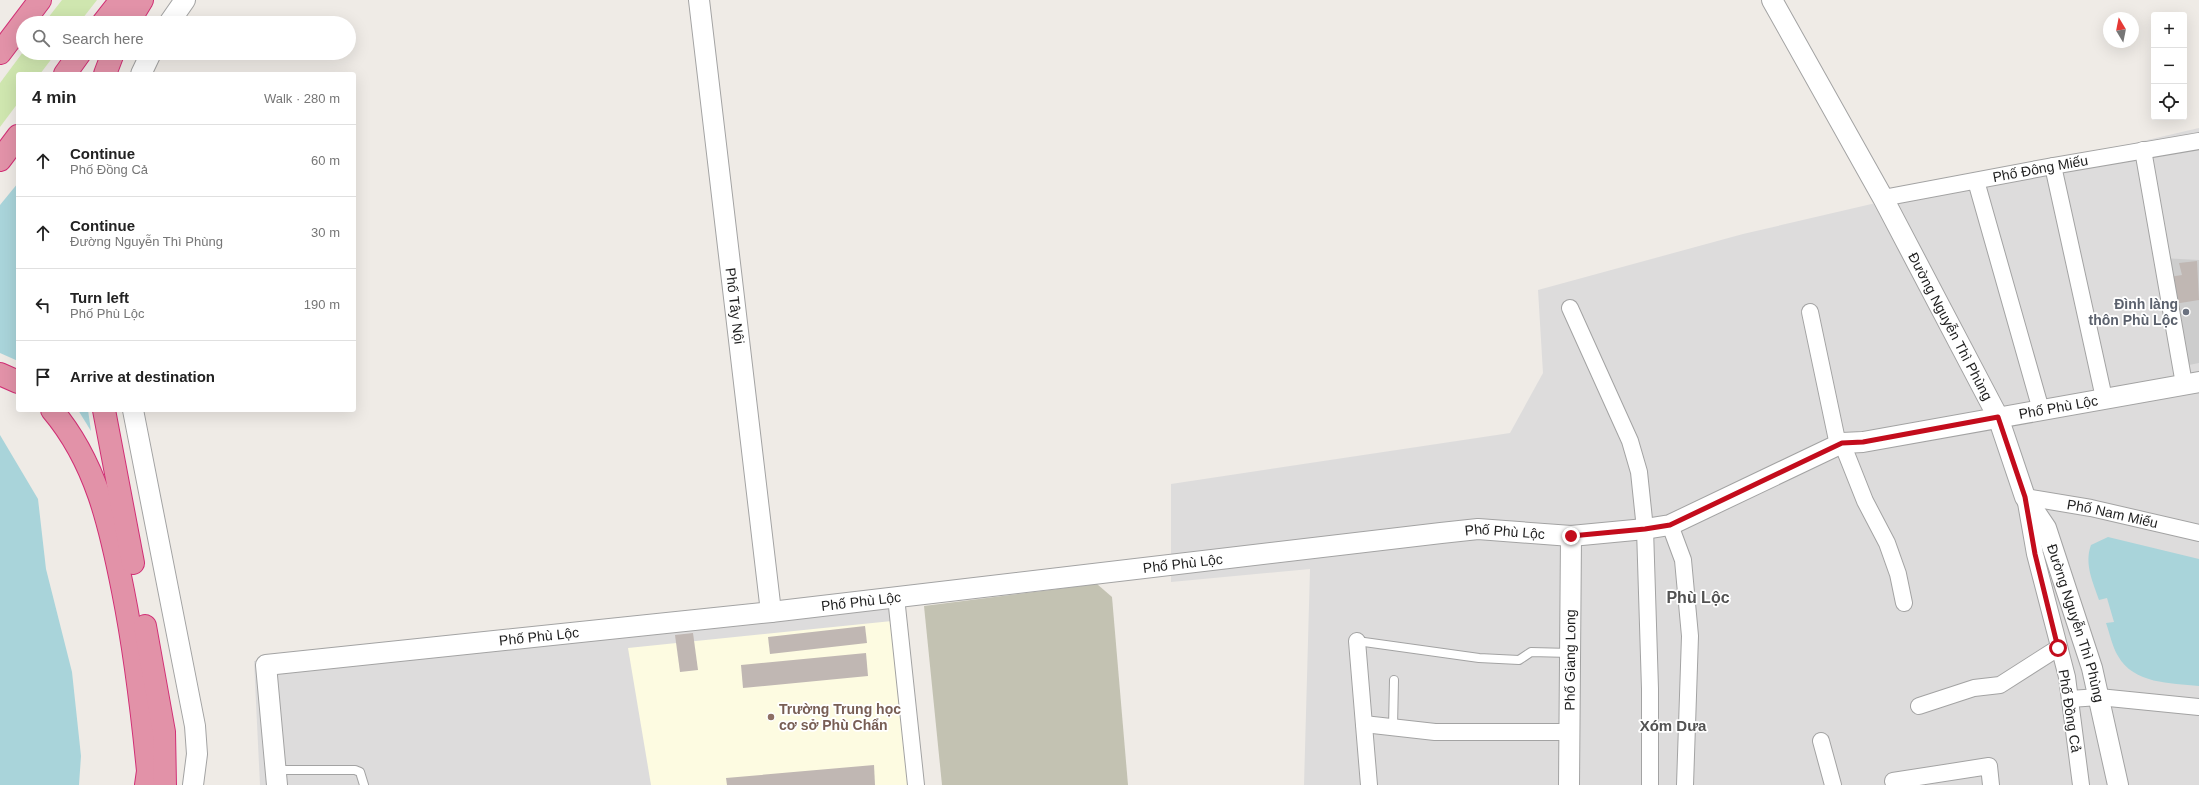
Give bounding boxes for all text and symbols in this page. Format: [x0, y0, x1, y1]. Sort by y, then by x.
north arrow [2103, 12, 2139, 48]
map controls [2151, 12, 2187, 120]
button: + [2151, 12, 2187, 48]
search box [16, 16, 356, 60]
icon: search [30, 27, 52, 49]
text: Search here [62, 30, 144, 47]
button: − [2151, 48, 2187, 84]
button: locate [2151, 84, 2187, 120]
text: 4 min [32, 88, 76, 107]
text: Walk · 280 m [264, 91, 340, 106]
text: Continue [70, 145, 135, 162]
icon: ahead [32, 150, 54, 172]
street label: Phố Đông Miếu [1991, 152, 2089, 185]
text: 60 m [311, 153, 340, 168]
text: Phố Đồng Cả [70, 162, 148, 177]
text: Continue [70, 217, 135, 234]
icon: ahead [32, 222, 54, 244]
text: 30 m [311, 225, 340, 240]
text: Đường Nguyễn Thì Phùng [70, 234, 223, 249]
street label: Đường Nguyễn Thì Phùng [1905, 250, 1996, 403]
street label: Phố Tây Nội [723, 267, 747, 345]
text: Turn left [70, 289, 129, 306]
icon: left [32, 294, 54, 316]
place label: Đình làng thôn Phù Lộc [2089, 296, 2178, 328]
text: 190 m [304, 297, 340, 312]
text: Phố Phù Lộc [70, 306, 144, 321]
marker: Đình làng thôn Phù Lộc [2181, 307, 2191, 317]
icon: arrive [32, 366, 54, 388]
text: Arrive at destination [70, 368, 215, 385]
street label: Phố Phù Lộc [2017, 392, 2099, 422]
street label: Phố Nam Miếu [2066, 496, 2160, 531]
street label: Phố Phù Lộc [1464, 521, 1545, 542]
route end [1562, 527, 1580, 545]
street label: Đường Nguyễn Thì Phùng [2044, 542, 2107, 704]
street label: Phố Phù Lộc [1142, 551, 1224, 576]
street label: Phố Phù Lộc [820, 589, 902, 614]
district label: Phù Lộc [1666, 589, 1730, 606]
street label: Phố Giang Long [1562, 609, 1578, 711]
street label: Phố Phù Lộc [498, 624, 580, 648]
route start [2049, 639, 2067, 657]
street label: Phố Đồng Cả [2056, 668, 2085, 754]
place label: Trường Trung học cơ sở Phù Chẩn [779, 701, 901, 733]
marker: Trường Trung học cơ sở Phù Chẩn [766, 712, 776, 722]
district label: Xóm Dưa [1640, 717, 1707, 734]

